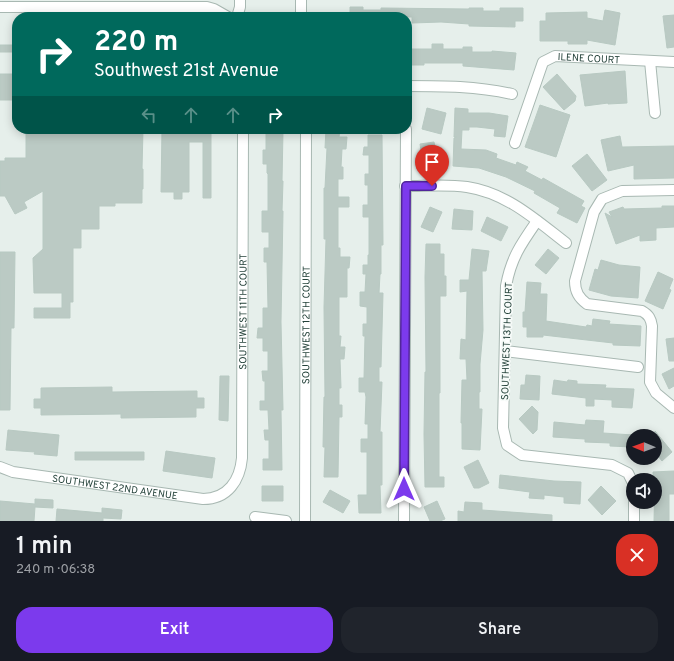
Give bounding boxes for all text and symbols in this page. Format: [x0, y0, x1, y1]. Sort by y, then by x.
text: 220 m [94, 25, 178, 61]
icon: right [28, 28, 80, 80]
street label: ILENE COURT [557, 51, 620, 67]
text: Southwest 21st Avenue [94, 60, 279, 83]
icon: left [138, 104, 160, 126]
icon: ahead [180, 104, 202, 126]
icon: ahead [222, 104, 244, 126]
icon: right [264, 104, 286, 126]
pin [415, 145, 449, 186]
icon: arrive [421, 151, 443, 173]
street label: SOUTHWEST 11TH COURT [237, 253, 251, 370]
street label: SOUTHWEST 12TH COURT [300, 266, 314, 384]
street label: SOUTHWEST 13TH COURT [499, 282, 516, 400]
north arrow [626, 429, 662, 465]
map controls [626, 429, 662, 509]
position arrow [383, 468, 425, 510]
street label: SOUTHWEST 22ND AVENUE [51, 473, 179, 503]
button: sound [626, 473, 662, 509]
text: 1 min [16, 532, 73, 562]
button: close [616, 534, 658, 576]
text: 240 m · 06:38 [16, 562, 95, 578]
button: Exit [16, 607, 333, 653]
button: Share [341, 607, 658, 653]

